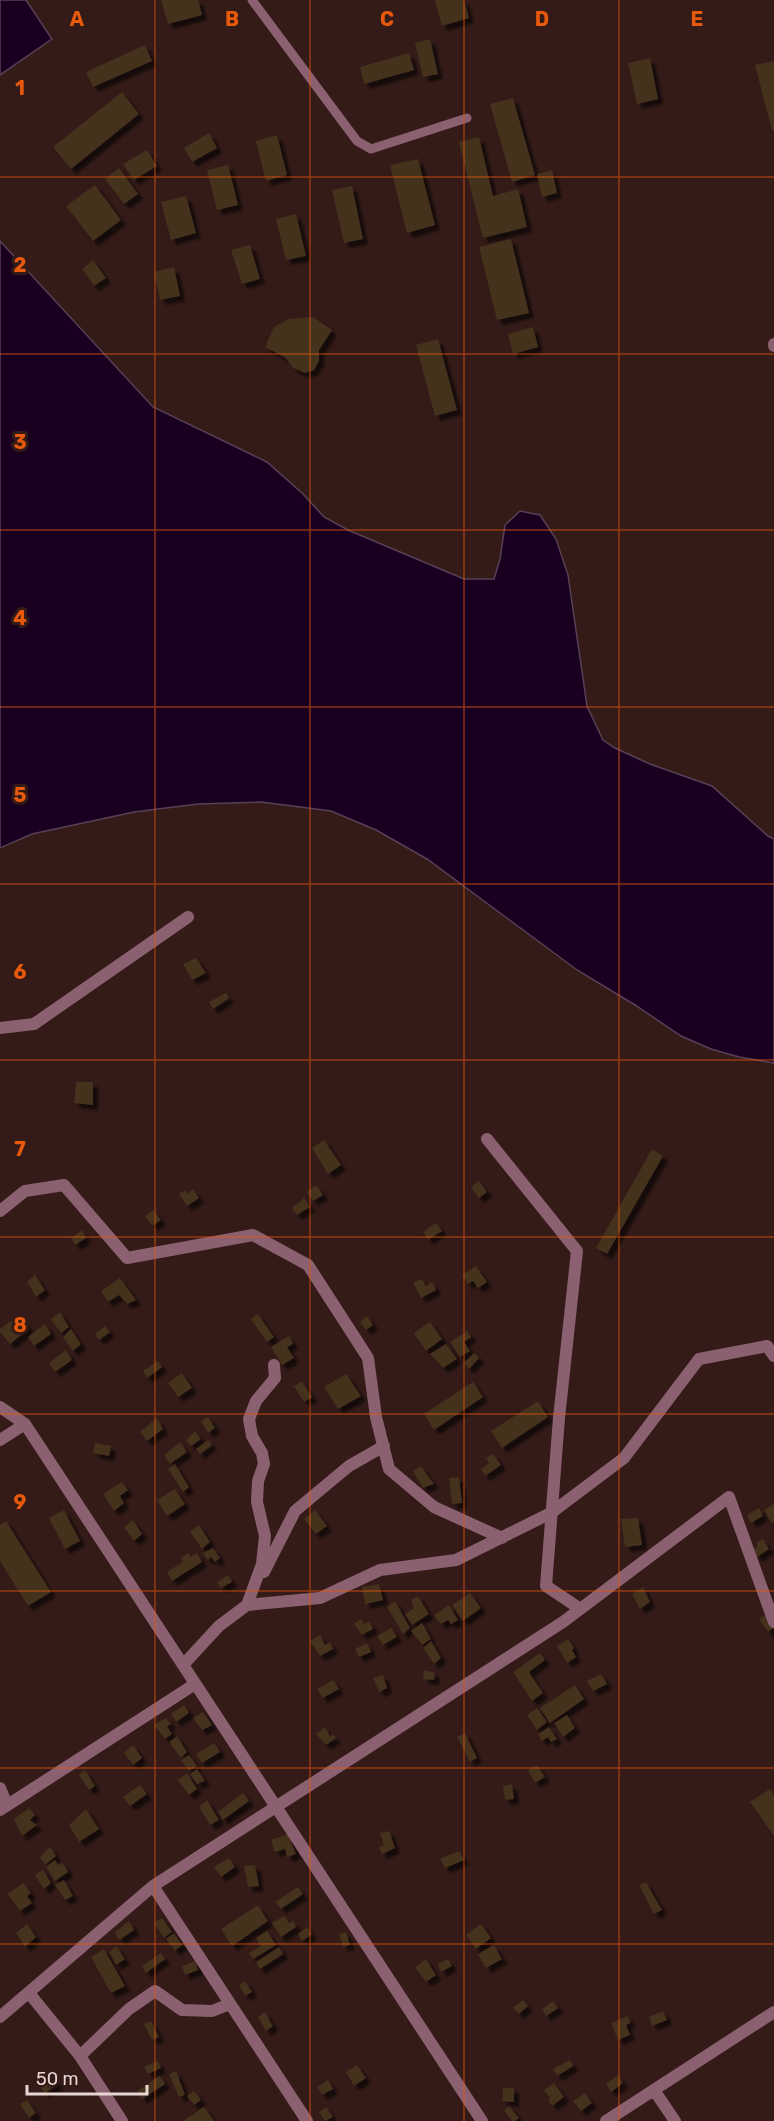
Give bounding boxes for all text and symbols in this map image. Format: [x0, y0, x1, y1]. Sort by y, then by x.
text: A [70, 7, 85, 31]
text: B [225, 7, 239, 31]
text: C [380, 7, 394, 31]
text: D [535, 7, 549, 31]
text: E [691, 7, 703, 31]
text: 1 [15, 76, 25, 100]
text: 2 [14, 253, 27, 277]
text: 3 [13, 430, 27, 454]
text: 4 [13, 606, 27, 630]
text: 5 [14, 783, 27, 807]
text: 6 [13, 960, 27, 984]
text: 7 [14, 1137, 26, 1161]
text: 8 [13, 1313, 27, 1337]
text: 9 [14, 1490, 27, 1514]
scale bar [27, 2058, 147, 2096]
text: 50 m [36, 2068, 79, 2090]

